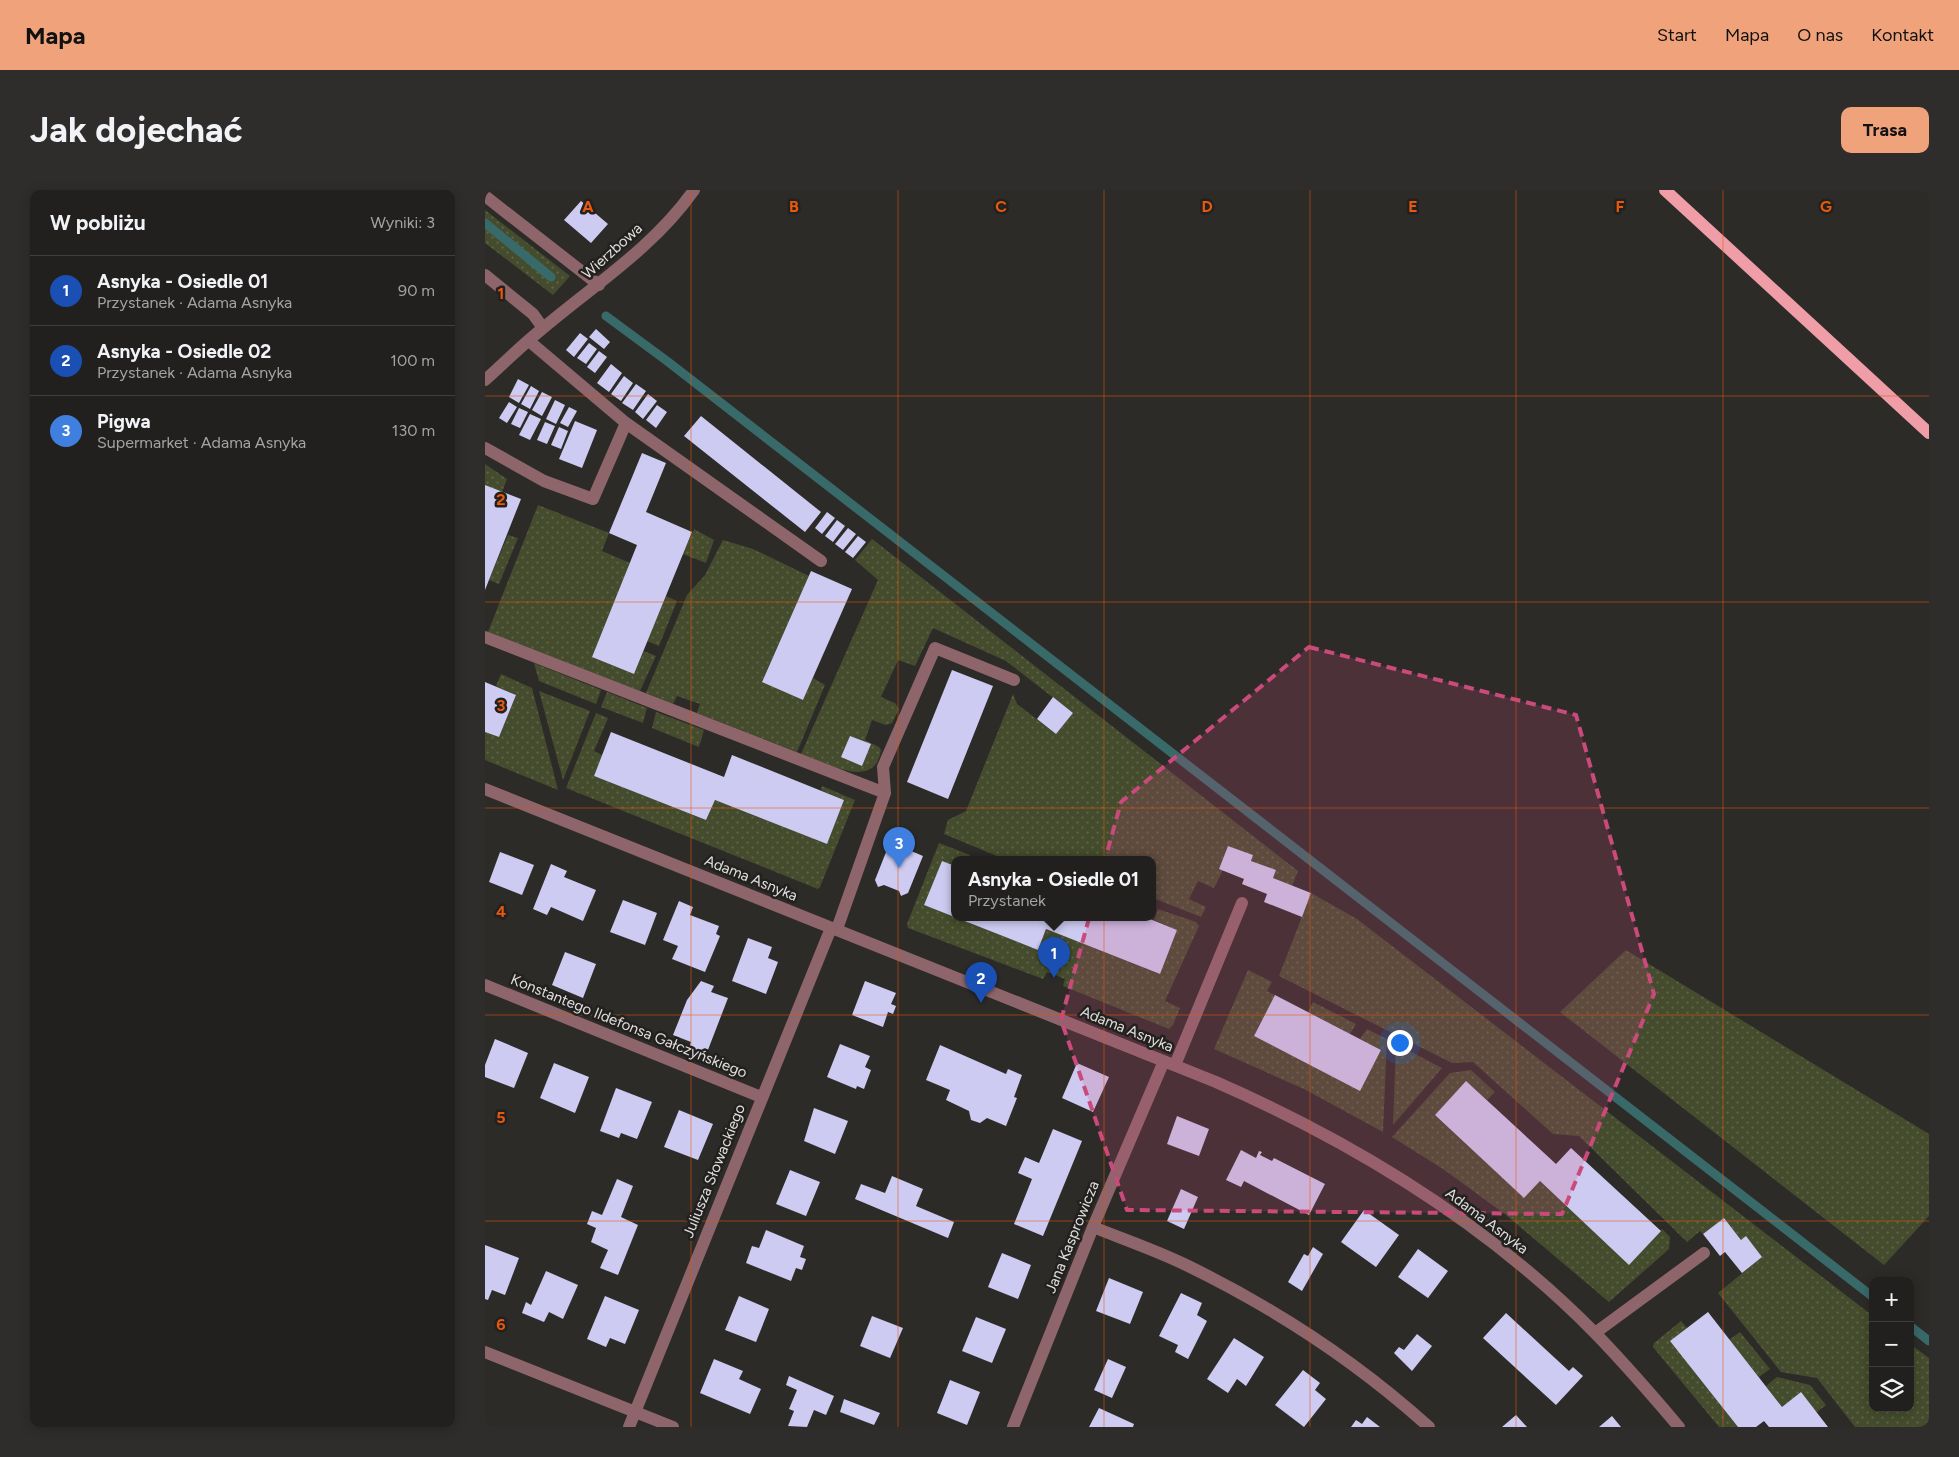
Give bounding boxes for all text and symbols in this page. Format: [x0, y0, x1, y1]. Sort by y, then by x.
text: Mapa [25, 21, 86, 50]
text: Start [1657, 24, 1697, 46]
text: Mapa [1725, 24, 1769, 46]
text: O nas [1797, 24, 1843, 46]
text: Kontakt [1871, 24, 1934, 46]
button: Trasa [1841, 107, 1929, 153]
text: Jak dojechać [30, 109, 243, 151]
text: A [582, 197, 594, 216]
text: B [789, 197, 799, 216]
text: C [995, 197, 1007, 216]
text: D [1201, 197, 1213, 216]
text: E [1408, 197, 1418, 216]
text: F [1616, 197, 1625, 216]
text: G [1820, 197, 1832, 216]
text: W pobliżu [50, 210, 146, 235]
text: Wyniki: 3 [370, 213, 435, 232]
street label: Wierzbowa [578, 219, 646, 283]
text: Asnyka - Osiedle 01 [97, 270, 268, 293]
text: 1 [63, 281, 69, 300]
text: 90 m [398, 281, 435, 300]
text: 1 [498, 284, 504, 303]
text: Przystanek · Adama Asnyka [97, 293, 292, 312]
text: Asnyka - Osiedle 02 [97, 340, 271, 363]
text: 2 [61, 351, 71, 370]
text: 100 m [390, 351, 435, 370]
text: Przystanek · Adama Asnyka [97, 363, 292, 382]
text: Pigwa [97, 410, 151, 433]
text: 3 [62, 421, 70, 440]
text: 130 m [392, 421, 435, 440]
text: Supermarket · Adama Asnyka [97, 433, 306, 452]
text: 2 [496, 490, 506, 509]
text: 3 [497, 696, 506, 715]
pin: 3 [883, 827, 915, 868]
street label: Adama Asnyka [702, 851, 800, 905]
popup [951, 856, 1156, 921]
text: Asnyka - Osiedle 01 [968, 868, 1139, 891]
text: Przystanek [968, 891, 1046, 910]
text: 4 [496, 902, 506, 921]
pin: 1 [1038, 937, 1070, 978]
pin: 2 [965, 962, 997, 1003]
street label: Konstantego Ildefonsa Gałczyńskiego [508, 970, 750, 1082]
street label: Adama Asnyka [1078, 1002, 1176, 1056]
your location [1387, 1030, 1413, 1056]
street label: Juliusza Słowackiego [679, 1101, 749, 1241]
text: 5 [496, 1108, 506, 1127]
street label: Jana Kasprowicza [1041, 1178, 1103, 1296]
street label: Adama Asnyka [1442, 1184, 1532, 1258]
map controls [1869, 1277, 1914, 1412]
button: + [1869, 1277, 1914, 1322]
text: 6 [496, 1315, 506, 1334]
button: − [1869, 1322, 1914, 1367]
button: layers [1869, 1367, 1914, 1412]

